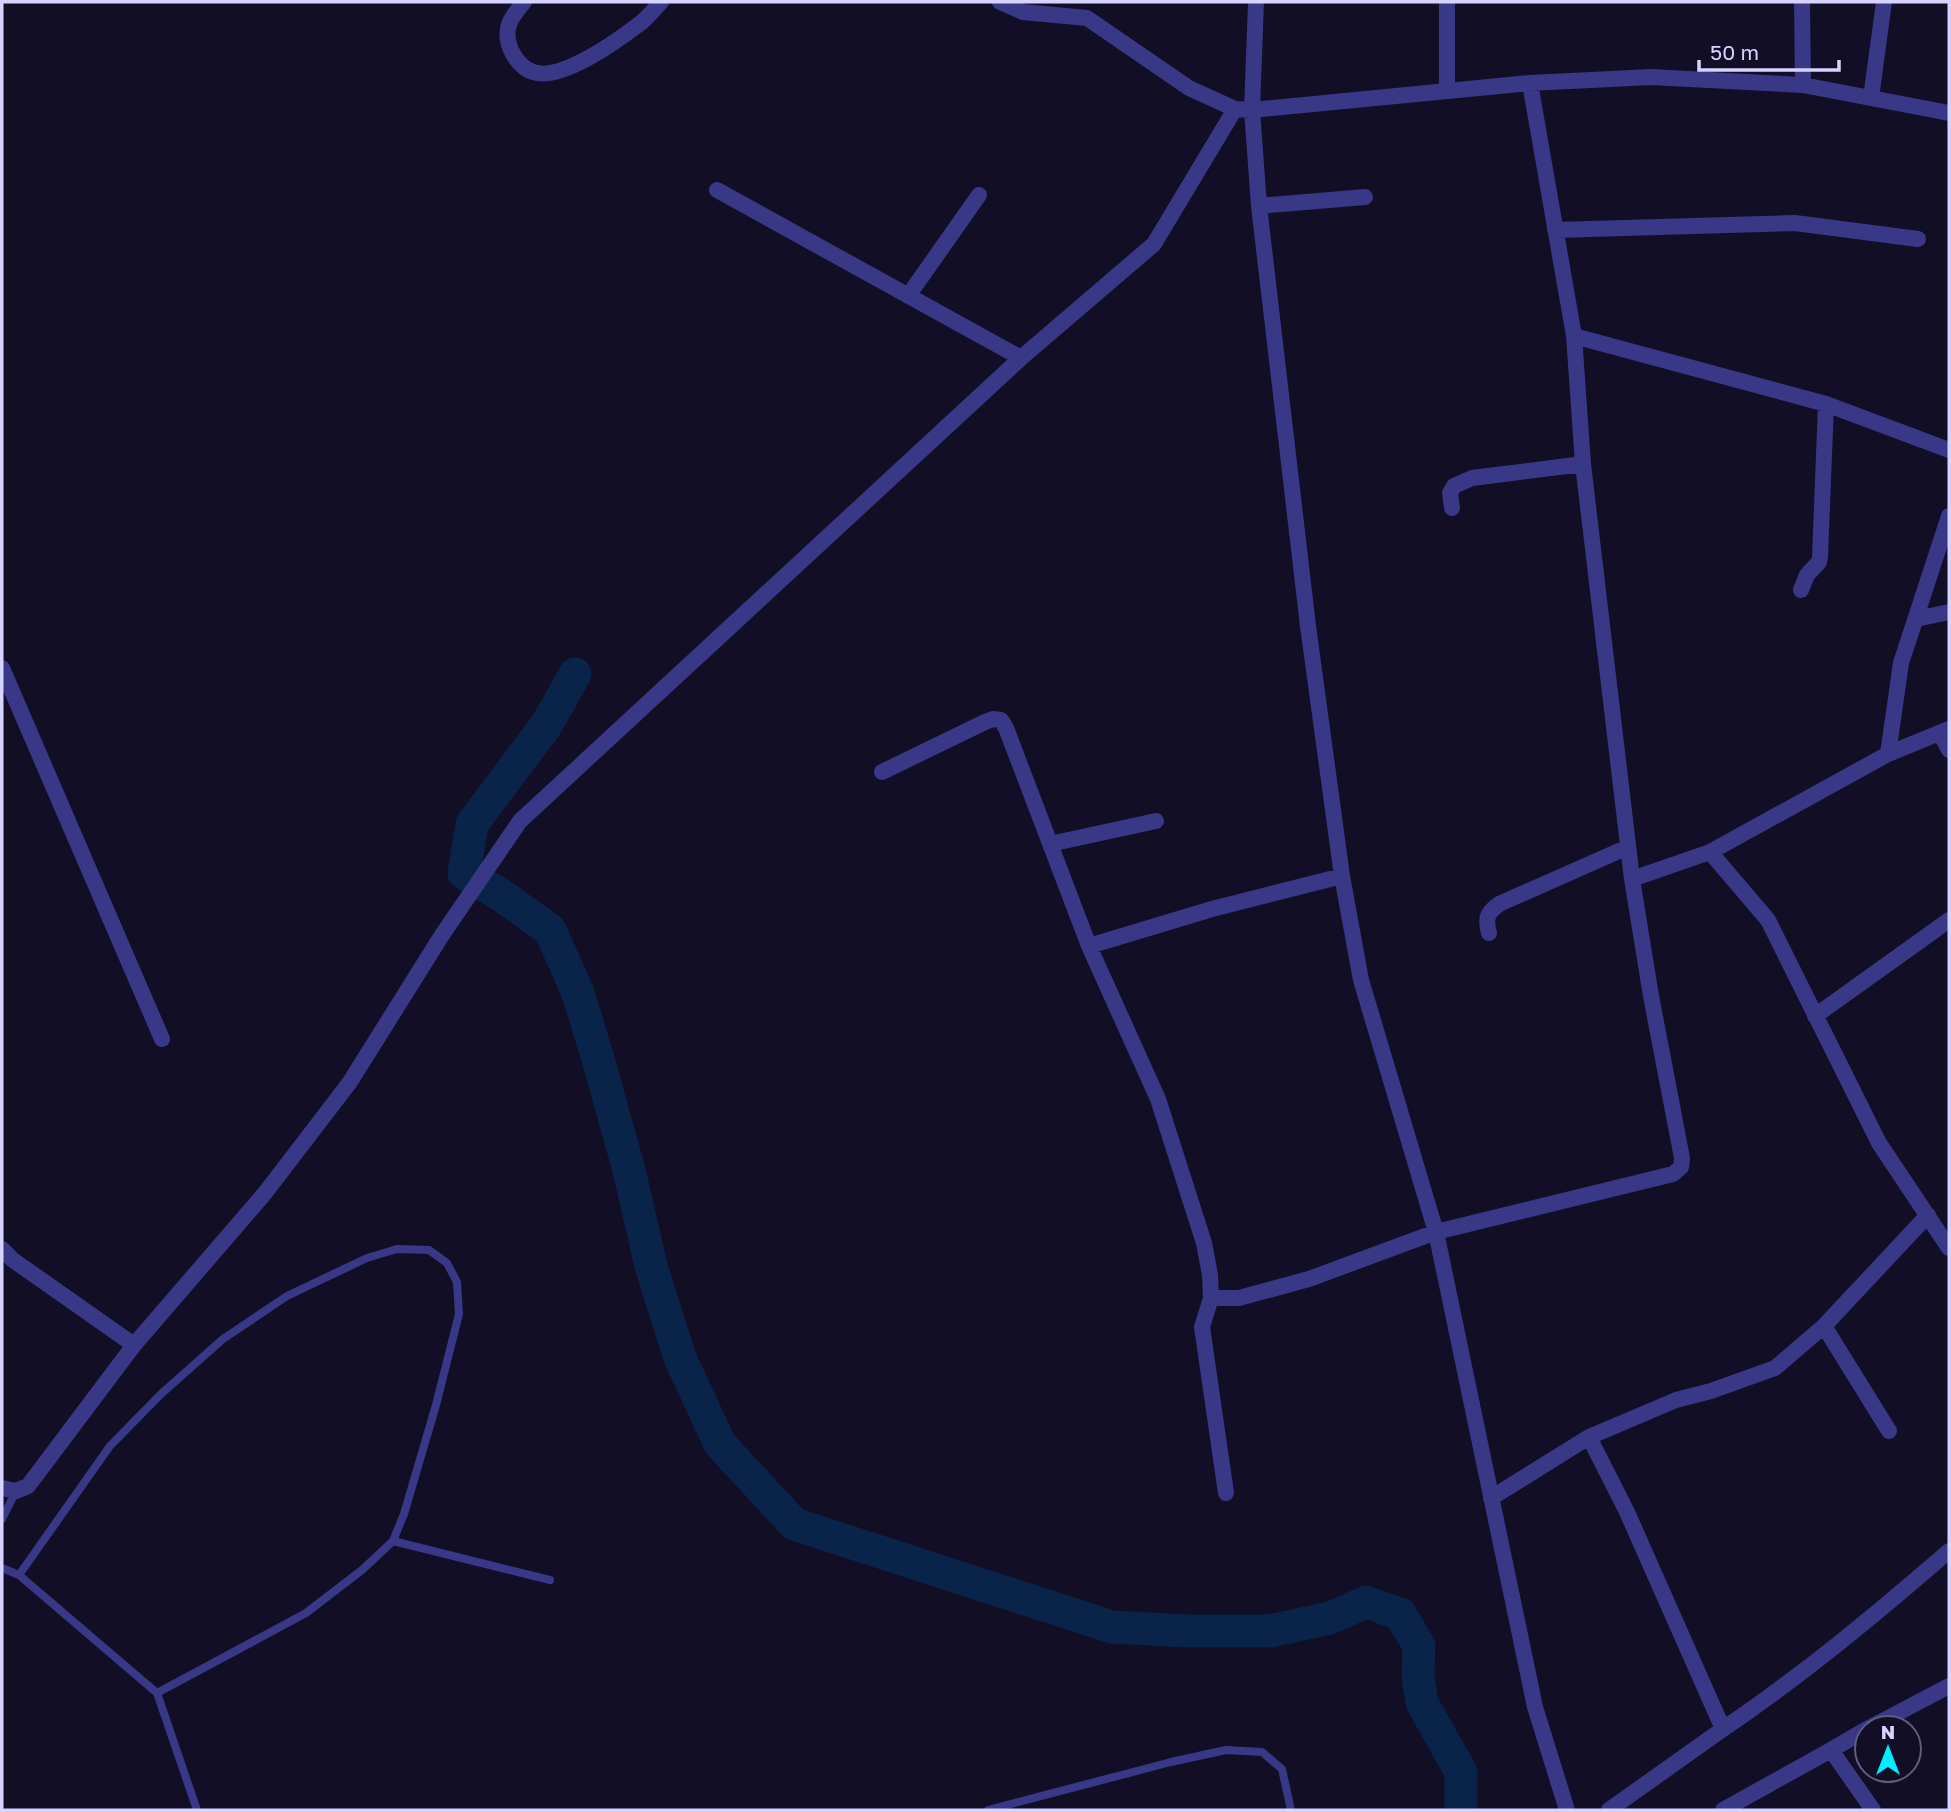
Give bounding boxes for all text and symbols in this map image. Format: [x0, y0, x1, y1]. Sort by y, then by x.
scale bar [1699, 28, 1839, 72]
text: 50 m [1710, 39, 1759, 65]
north arrow [1853, 1714, 1923, 1784]
text: N [1881, 1720, 1895, 1743]

